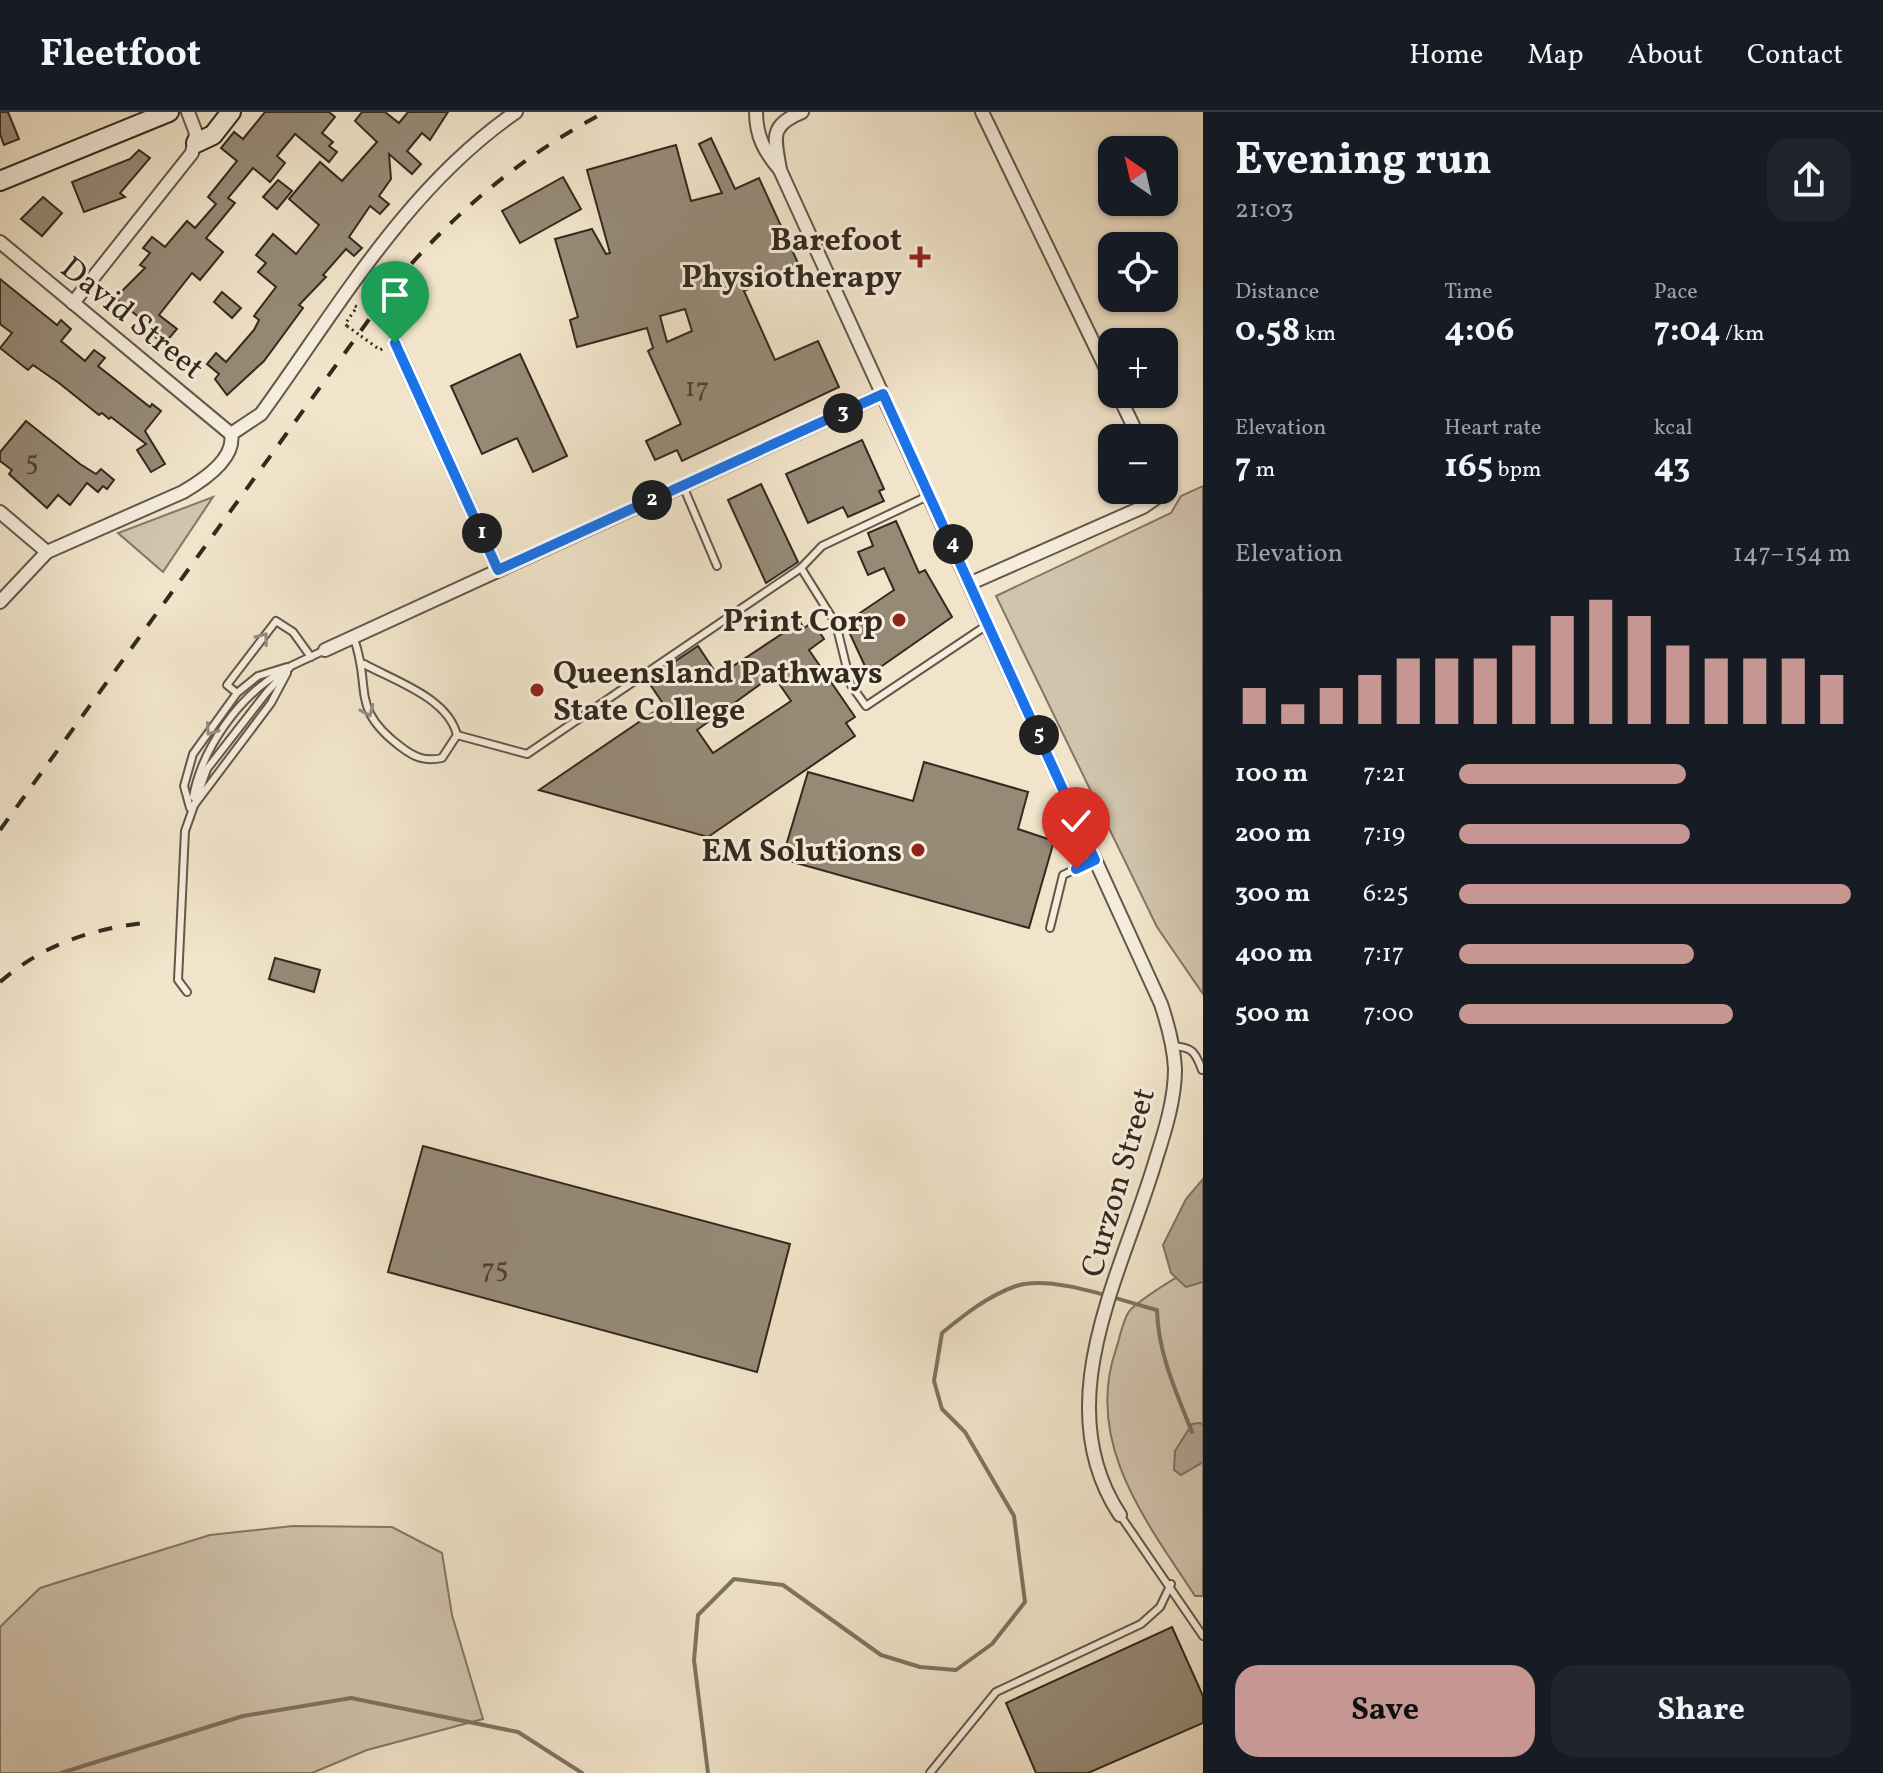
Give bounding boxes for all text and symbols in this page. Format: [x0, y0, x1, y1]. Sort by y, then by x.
text: Fleetfoot [40, 29, 201, 82]
text: Home [1409, 36, 1483, 75]
text: Map [1527, 36, 1583, 75]
text: About [1627, 36, 1703, 75]
text: Contact [1747, 36, 1843, 75]
text: Evening run [1235, 131, 1492, 192]
north arrow [1098, 136, 1178, 216]
map controls [1098, 136, 1178, 504]
button: share [1767, 138, 1851, 222]
text: 21:03 [1235, 192, 1293, 228]
place label: Barefoot Physiotherapy [682, 220, 902, 301]
button: locate [1098, 232, 1178, 312]
marker: Barefoot Physiotherapy [909, 246, 931, 268]
street label: David Street [50, 248, 212, 391]
pin [361, 261, 429, 343]
icon: arrive [373, 273, 417, 317]
text: Distance [1235, 277, 1319, 308]
text: Time [1444, 277, 1493, 308]
text: Pace [1654, 277, 1698, 308]
text: 0.58 [1235, 308, 1300, 355]
text: 4:06 [1444, 308, 1514, 355]
text: 7:04 [1654, 308, 1721, 355]
text: km [1300, 319, 1336, 350]
text: /km [1721, 319, 1764, 350]
button: + [1098, 328, 1178, 408]
house number: 17 [685, 369, 709, 408]
pin: 3 [823, 393, 863, 433]
text: 3 [837, 397, 849, 428]
text: Elevation [1235, 413, 1326, 444]
text: Heart rate [1444, 413, 1541, 444]
text: kcal [1654, 413, 1693, 444]
button: − [1098, 424, 1178, 504]
house number: 5 [25, 443, 39, 482]
text: 7 [1235, 444, 1251, 491]
text: 165 [1444, 444, 1493, 491]
text: 43 [1654, 444, 1690, 491]
text: m [1251, 455, 1275, 486]
text: bpm [1493, 455, 1542, 486]
pin: 2 [632, 480, 672, 520]
text: 2 [646, 484, 658, 515]
pin: 1 [462, 513, 502, 553]
text: 1 [478, 517, 486, 548]
pin: 4 [933, 524, 973, 564]
text: 4 [946, 528, 960, 559]
text: Elevation [1235, 536, 1343, 572]
text: 147–154 m [1733, 536, 1851, 572]
place label: Print Corp [723, 601, 883, 645]
marker: Print Corp [890, 611, 908, 629]
one-way arrow [253, 632, 268, 647]
place label: Queensland Pathways State College [553, 653, 883, 734]
marker: Queensland Pathways State College [528, 681, 546, 699]
one-way arrow [359, 703, 375, 717]
pin: 5 [1019, 715, 1059, 755]
text: 5 [1034, 719, 1044, 750]
one-way arrow [206, 721, 221, 735]
text: 100 m [1235, 756, 1308, 792]
text: 7:21 [1363, 756, 1406, 792]
pin [1042, 787, 1110, 869]
icon: check [1054, 799, 1098, 843]
text: 200 m [1235, 816, 1311, 852]
text: 7:19 [1363, 816, 1405, 852]
place label: EM Solutions [701, 831, 902, 875]
marker: EM Solutions [909, 841, 927, 859]
text: 300 m [1235, 876, 1311, 912]
text: 6:25 [1363, 876, 1409, 912]
text: 400 m [1235, 936, 1313, 972]
text: 7:17 [1363, 936, 1404, 972]
text: 500 m [1235, 996, 1310, 1032]
text: 7:00 [1363, 996, 1414, 1032]
street label: Curzon Street [1072, 1083, 1168, 1283]
house number: 75 [481, 1250, 509, 1289]
button: Save [1235, 1665, 1535, 1757]
button: Share [1551, 1665, 1851, 1757]

